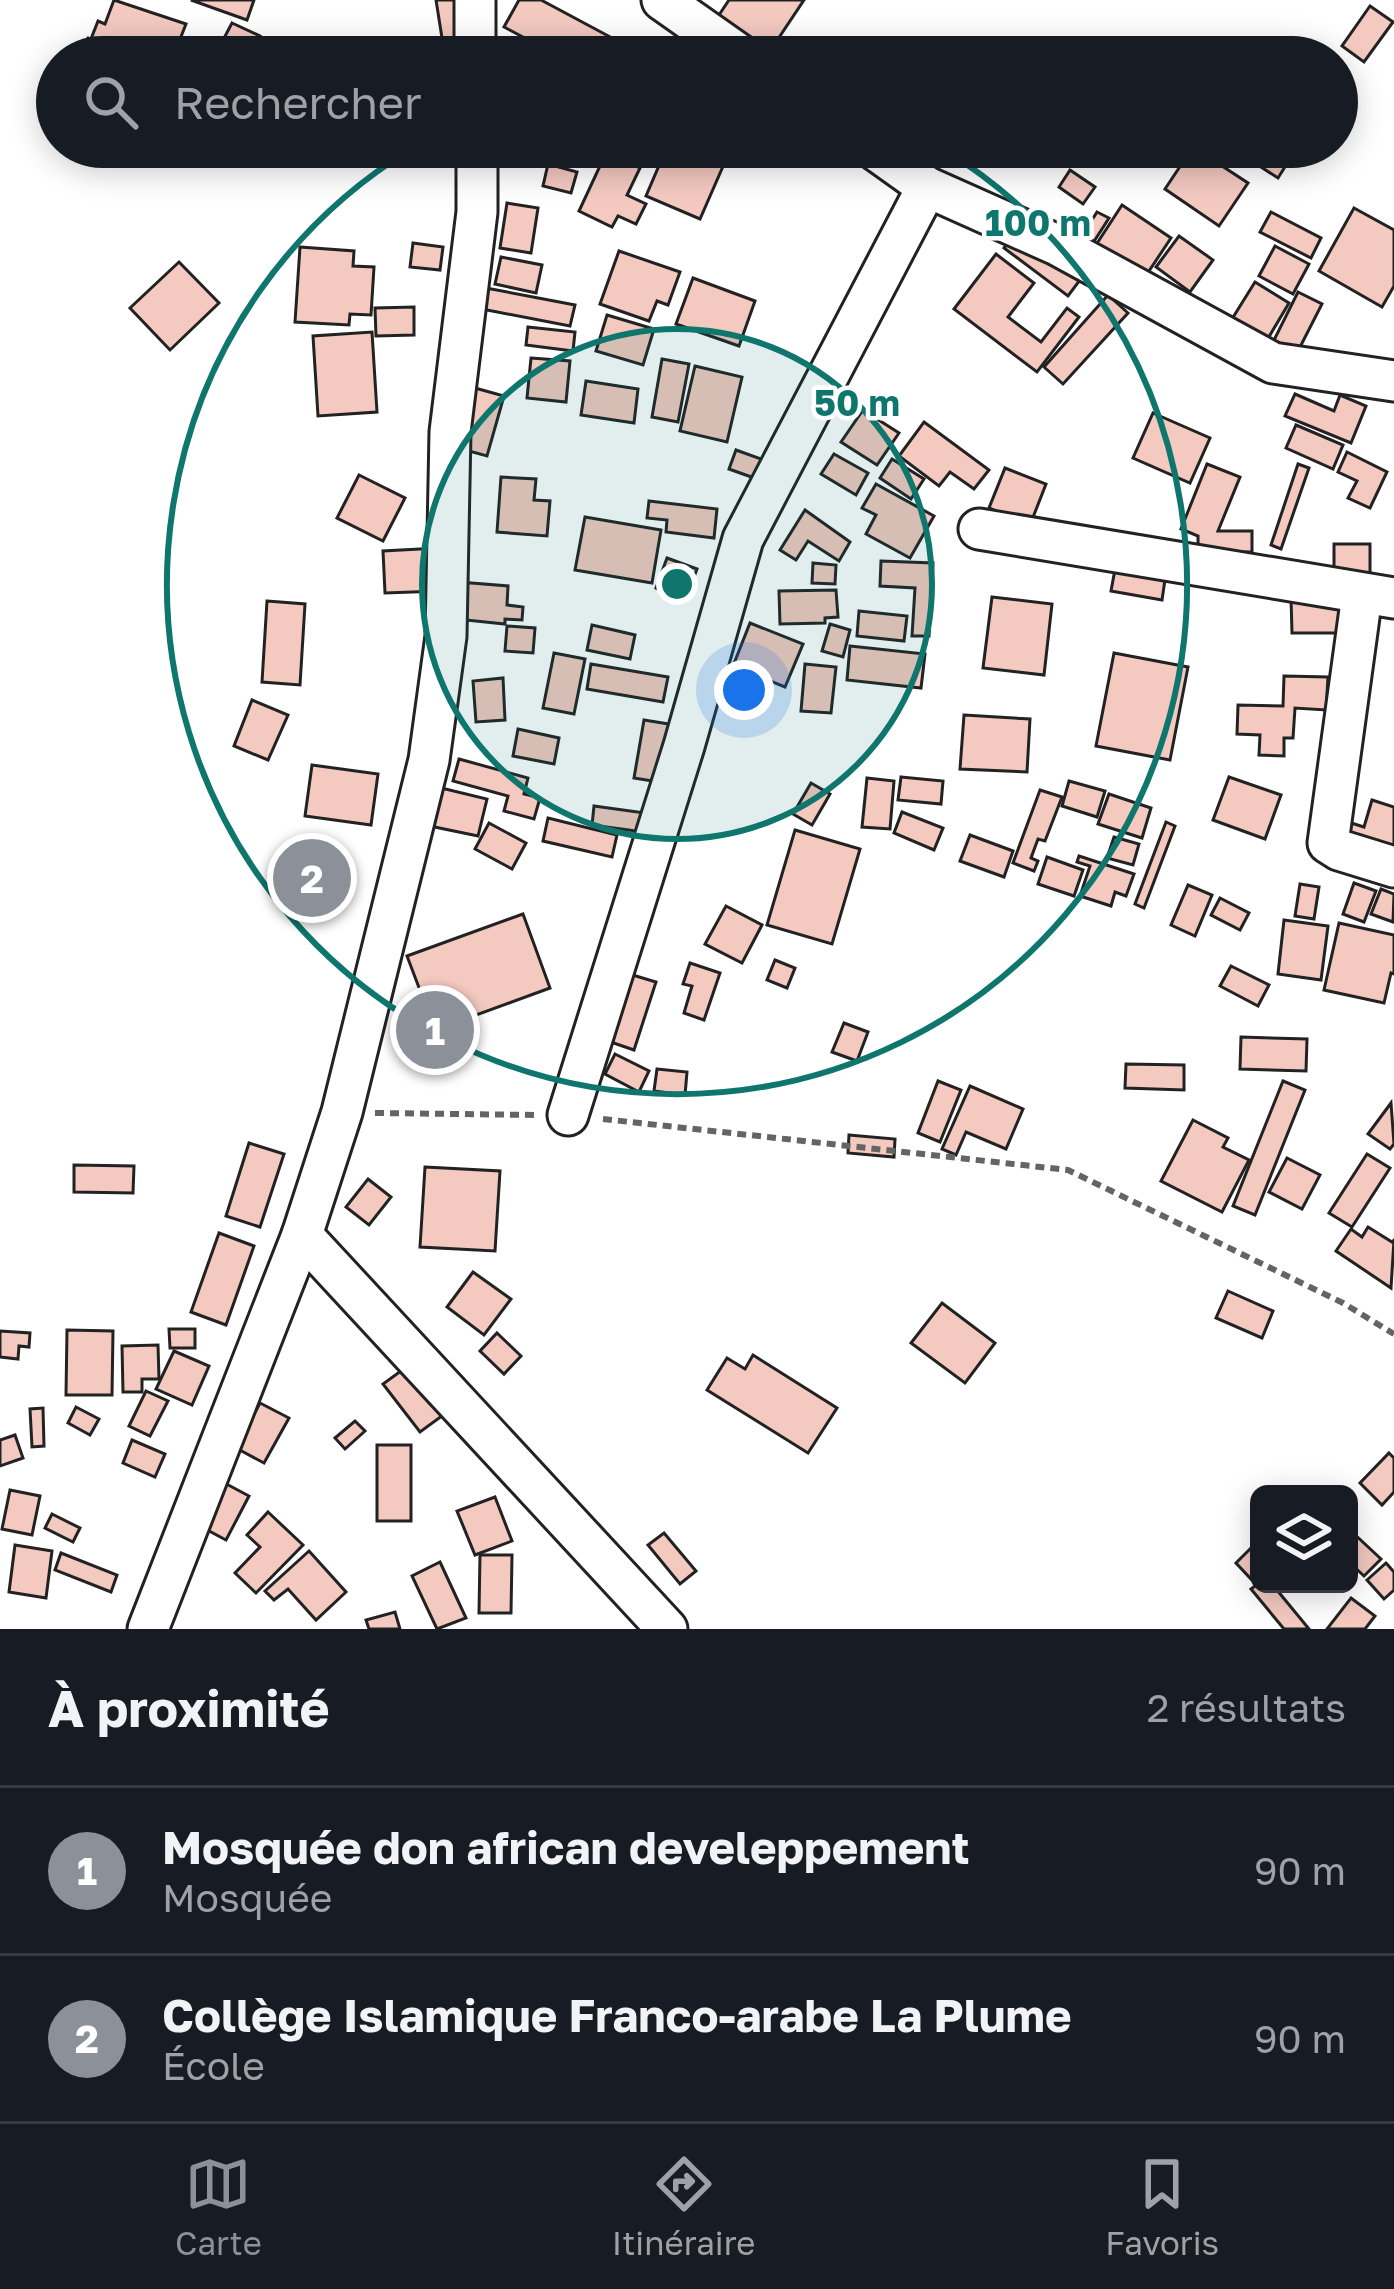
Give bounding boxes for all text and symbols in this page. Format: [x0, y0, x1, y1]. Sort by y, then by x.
search box [36, 36, 1358, 168]
icon: search [78, 69, 144, 135]
text: Rechercher [174, 75, 422, 129]
text: 100 m [985, 201, 1091, 244]
text: 50 m [814, 381, 900, 424]
centre of rings [656, 563, 698, 605]
your location [714, 660, 774, 720]
pin: 2 [273, 833, 351, 923]
pin: 1 [396, 985, 474, 1075]
map controls [1250, 1485, 1358, 1593]
button: layers [1250, 1485, 1358, 1593]
text: À proximité [48, 1677, 330, 1738]
text: 2 résultats [1147, 1684, 1346, 1731]
text: Mosquée don african develeppement [162, 1820, 969, 1874]
text: 1 [77, 1847, 97, 1894]
text: 90 m [1254, 1847, 1346, 1894]
text: Mosquée [162, 1874, 332, 1921]
text: Collège Islamique Franco-arabe La Plume [162, 1988, 1071, 2042]
text: 2 [75, 2015, 99, 2062]
text: 90 m [1254, 2015, 1346, 2062]
text: École [162, 2042, 265, 2089]
tab: Carte [175, 2151, 262, 2262]
tab: Itinéraire [612, 2151, 755, 2262]
tab: Favoris [1105, 2151, 1219, 2262]

